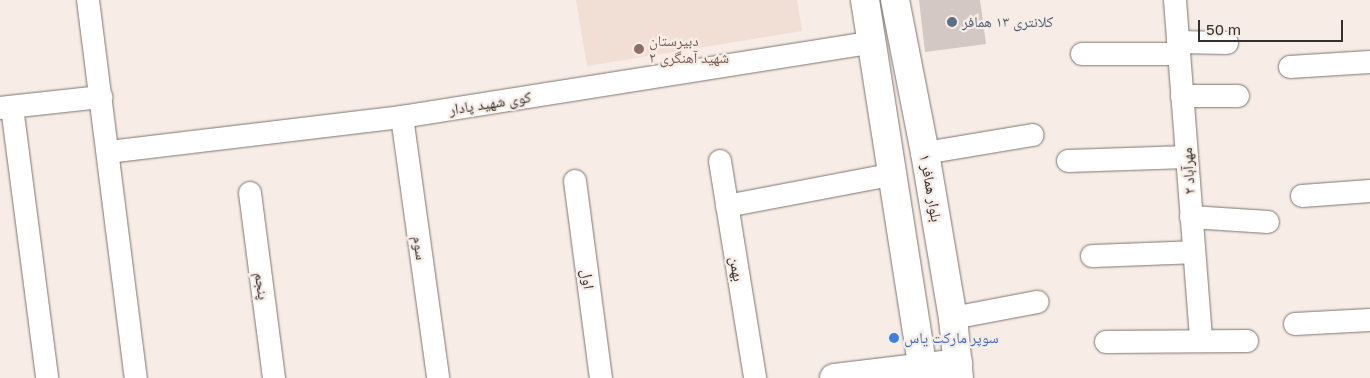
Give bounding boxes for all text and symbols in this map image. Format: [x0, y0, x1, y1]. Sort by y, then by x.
scale bar [1200, 10, 1345, 42]
place label: کلانتری ۱۳ همافر [962, 13, 1053, 31]
marker: کلانتری ۱۳ همافر [946, 16, 958, 28]
text: 50 m [1206, 20, 1241, 38]
place label: دبیرستان شهید آهنگری ۲ [649, 31, 729, 66]
marker: دبیرستان شهید آهنگری ۲ [633, 43, 645, 55]
street label: کوی شهید پادار [448, 88, 532, 118]
street label: مهرآباد ۲ [1177, 147, 1199, 195]
street label: بلوار همافر ۱ [916, 153, 946, 223]
street label: سوم [409, 235, 431, 261]
street label: بهمن [726, 255, 748, 283]
street label: اول [578, 268, 598, 290]
street label: پنجم [251, 271, 273, 301]
place label: سوپر مارکت یاس [904, 329, 999, 347]
marker: سوپر مارکت یاس [888, 332, 900, 344]

